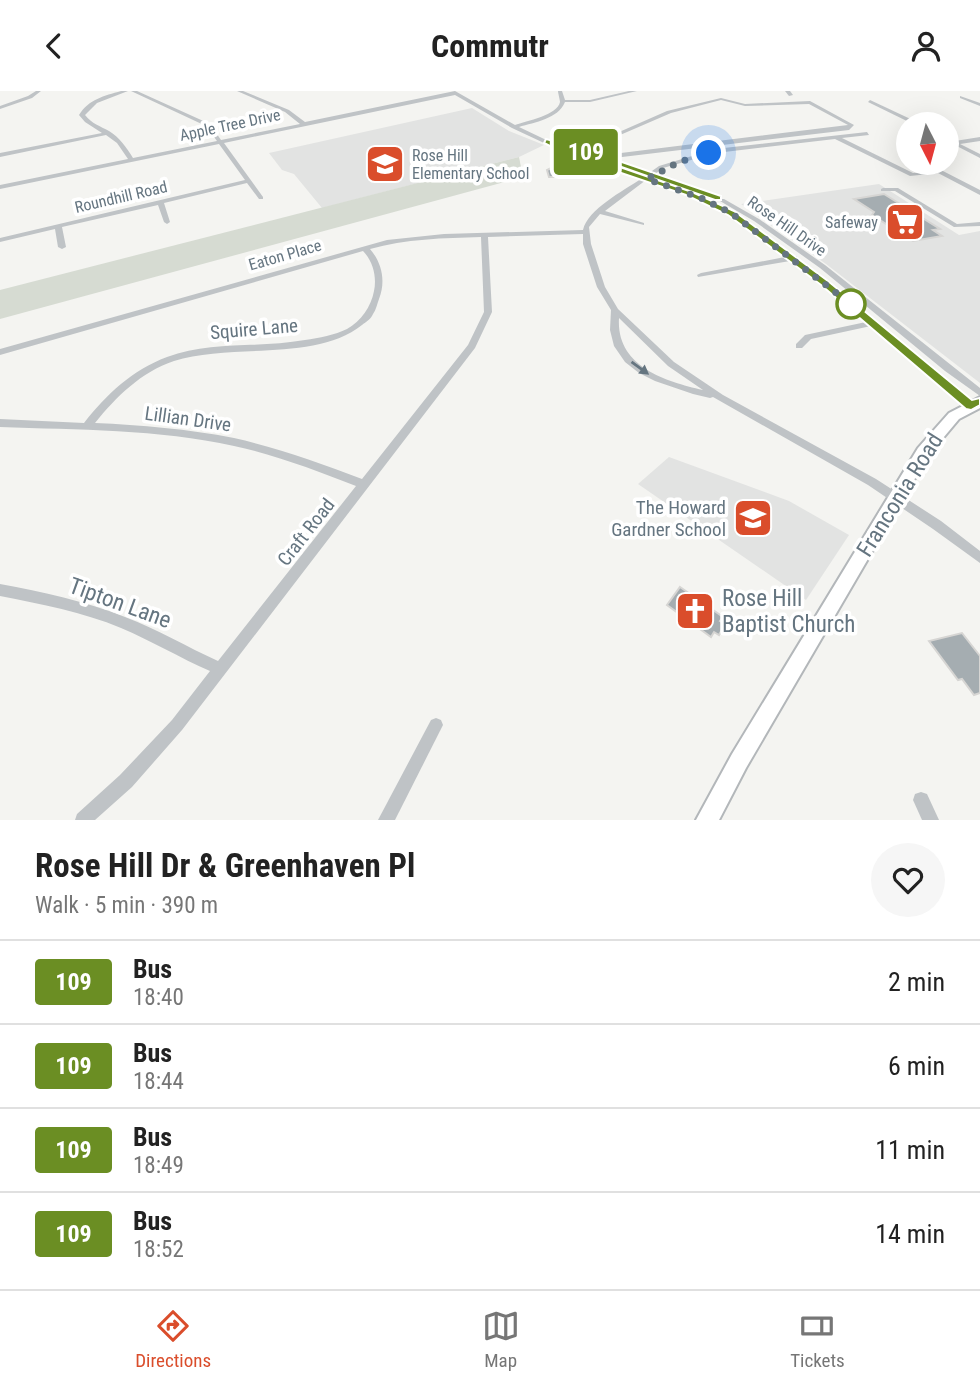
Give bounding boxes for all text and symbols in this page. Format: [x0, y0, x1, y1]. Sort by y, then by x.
icon: back [35, 27, 73, 65]
text: Commutr [431, 27, 549, 65]
icon: person [907, 27, 945, 65]
street label: Apple Tree Drive [178, 105, 282, 145]
north arrow [896, 112, 959, 175]
map controls [896, 112, 959, 175]
line badge: 109 [546, 129, 626, 175]
your location [691, 135, 726, 170]
text: 109 [568, 138, 604, 166]
school or university icon: Rose Hill Elementary School [364, 143, 406, 185]
place label: Rose Hill Elementary School [412, 146, 529, 183]
street label: Roundhill Road [73, 177, 169, 217]
street label: Rose Hill Drive [744, 192, 830, 260]
supermarket icon: Safeway [884, 201, 926, 243]
place label: Safeway [825, 213, 878, 232]
street label: Eaton Place [246, 236, 324, 274]
unlabelled marker [836, 289, 866, 319]
street label: Squire Lane [209, 314, 299, 344]
one-way arrow [631, 361, 649, 375]
street label: Lillian Drive [143, 402, 233, 436]
street label: Franconia Road [851, 428, 949, 562]
street label: Craft Road [272, 494, 340, 570]
place label: The Howard Gardner School [611, 496, 726, 541]
school or university icon: The Howard Gardner School [732, 497, 774, 539]
street label: Tipton Lane [65, 572, 175, 634]
place label: Rose Hill Baptist Church [722, 585, 855, 638]
church icon: Rose Hill Baptist Church [674, 590, 716, 632]
button: heart [871, 843, 945, 917]
text: Rose Hill Dr & Greenhaven Pl [35, 846, 415, 885]
text: Walk · 5 min · 390 m [35, 892, 218, 919]
text: Bus [133, 954, 172, 984]
text: 2 min [888, 967, 945, 997]
text: 109 [55, 968, 92, 996]
text: 18:40 [133, 984, 184, 1011]
text: Bus [133, 1038, 172, 1068]
text: 6 min [888, 1051, 945, 1081]
text: 109 [55, 1052, 92, 1080]
text: 18:44 [133, 1068, 184, 1095]
text: Bus [133, 1122, 172, 1152]
text: 11 min [875, 1135, 945, 1165]
text: 109 [55, 1136, 92, 1164]
text: 18:49 [133, 1152, 184, 1179]
text: Bus [133, 1206, 172, 1236]
text: 14 min [875, 1219, 945, 1249]
text: 109 [55, 1220, 92, 1248]
text: 18:52 [133, 1236, 184, 1263]
tab: Directions [135, 1307, 211, 1372]
tab: Map [482, 1307, 520, 1372]
tab: Tickets [790, 1307, 845, 1372]

